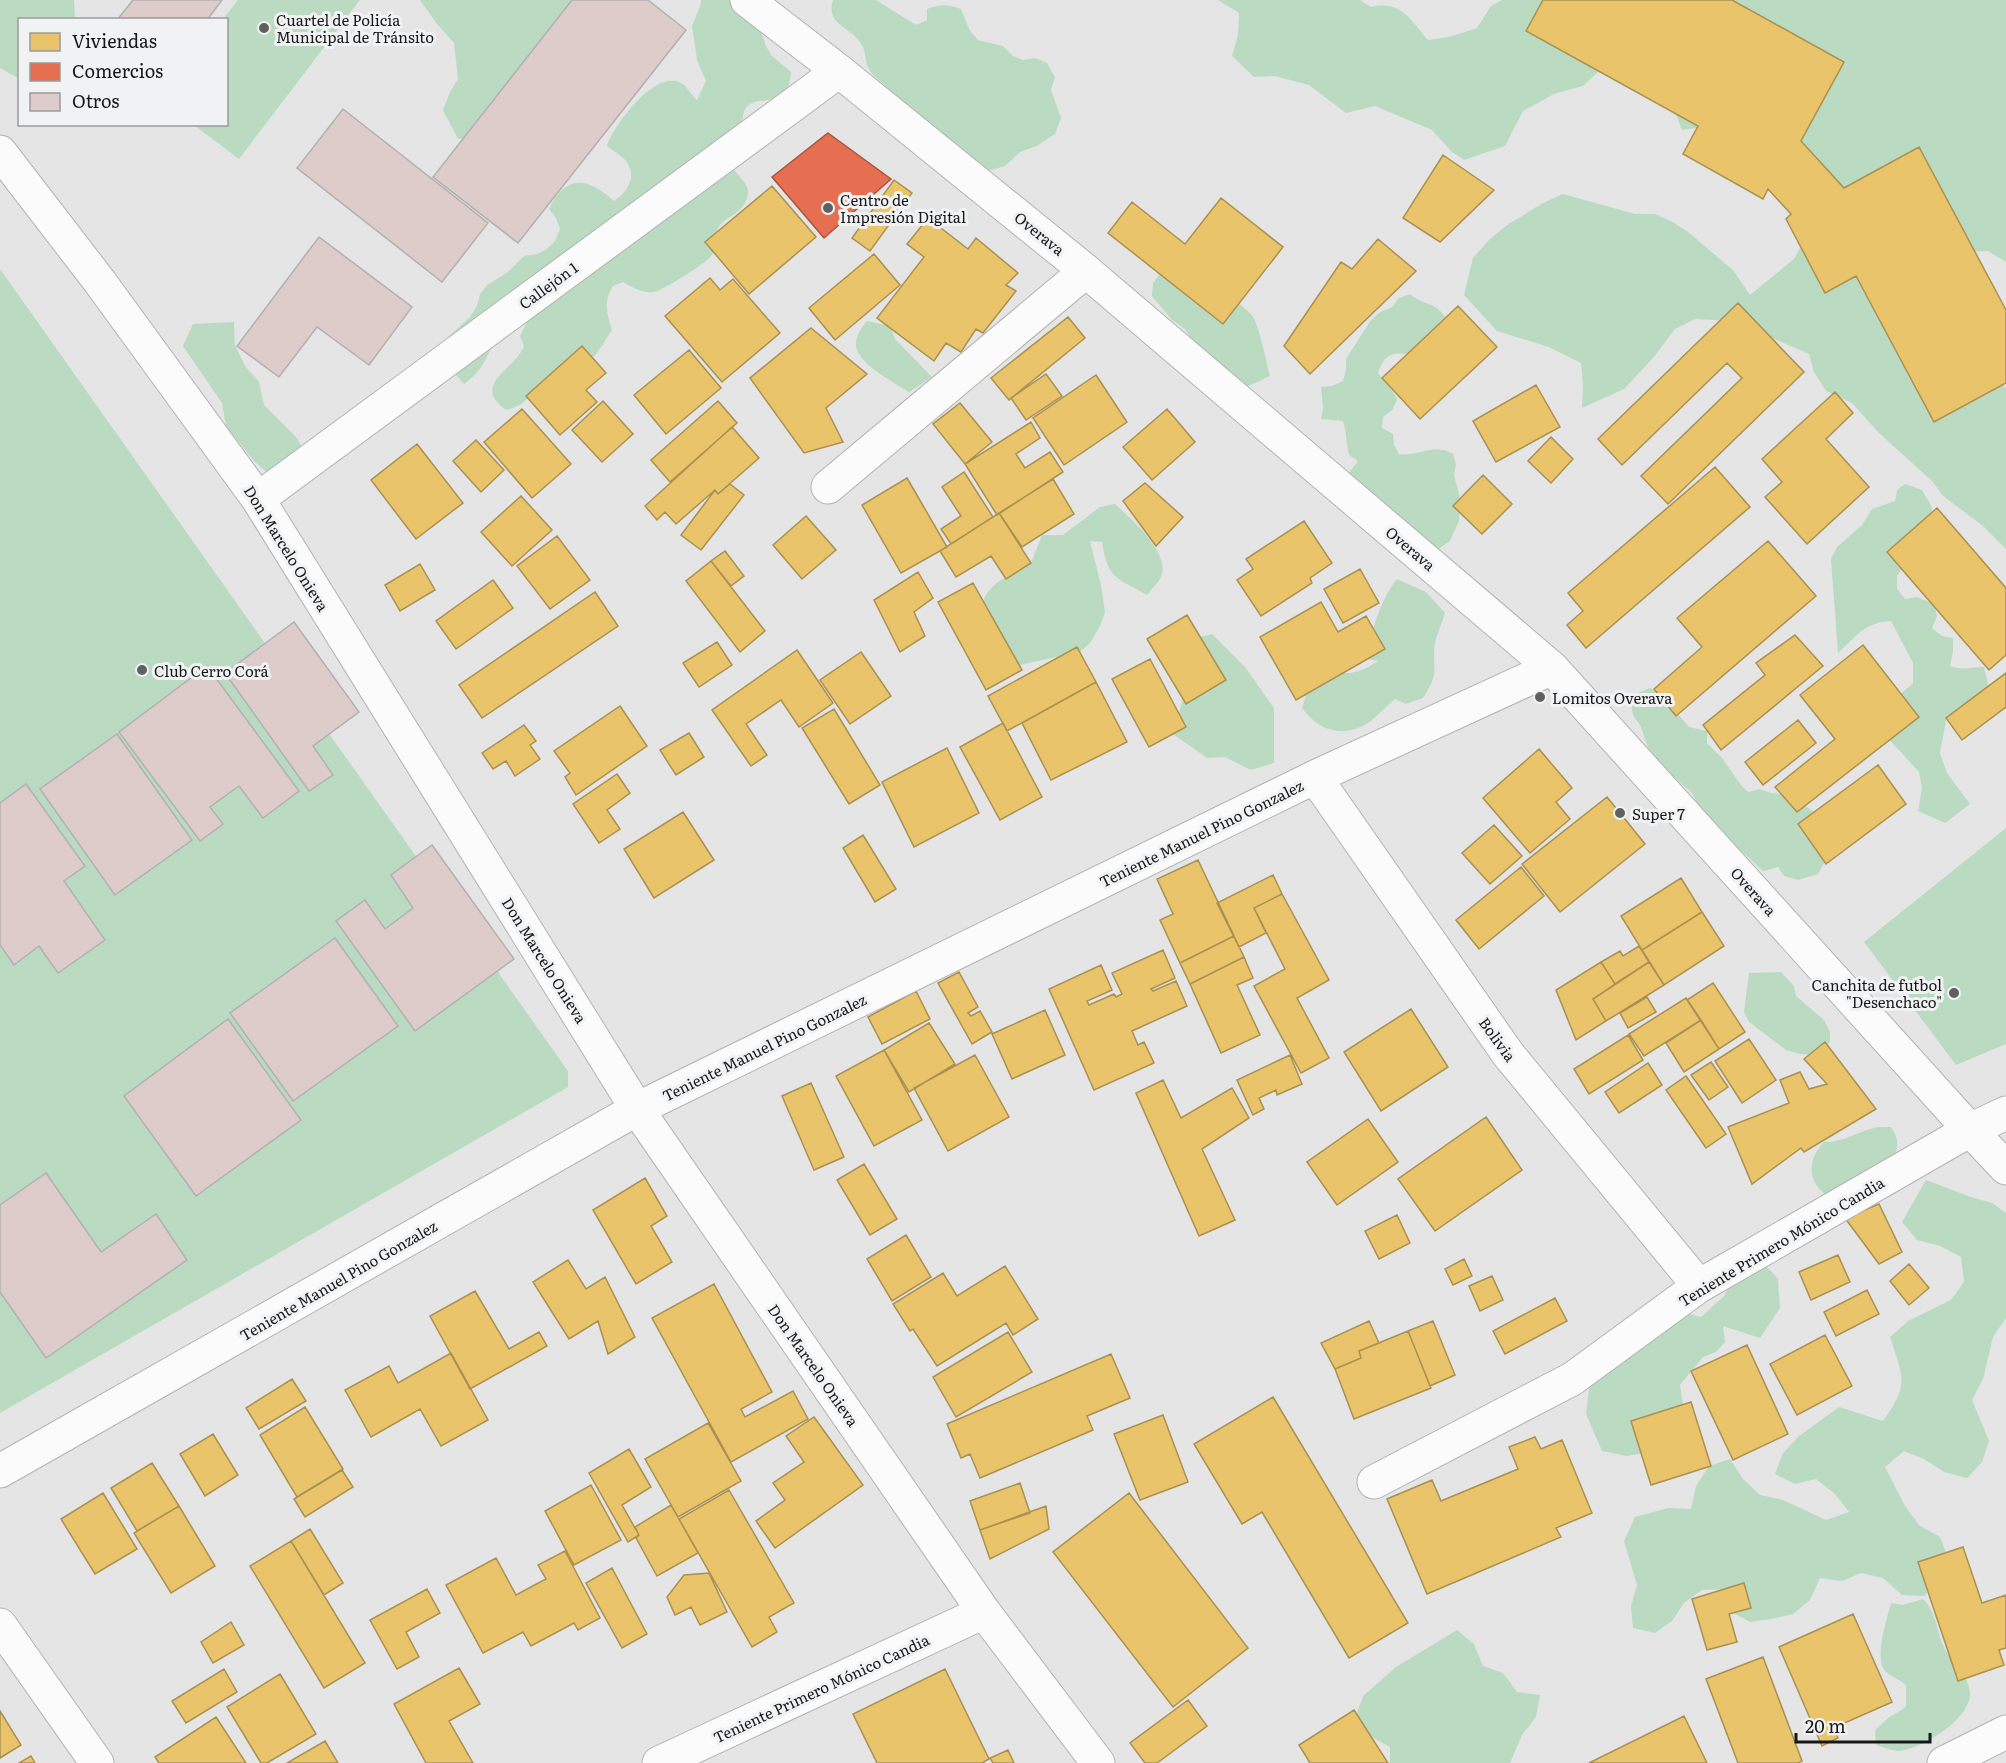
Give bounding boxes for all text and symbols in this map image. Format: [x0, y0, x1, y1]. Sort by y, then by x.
place label: Cuartel de Policía Municipal de Tránsito [276, 8, 434, 48]
legend [18, 18, 228, 126]
marker: Cuartel de Policía Municipal de Tránsito [257, 21, 271, 35]
text: Viviendas [72, 27, 157, 54]
text: Comercios [72, 57, 163, 84]
text: Otros [72, 87, 119, 114]
place label: Centro de Impresión Digital [840, 188, 966, 228]
marker: Centro de Impresión Digital [821, 201, 835, 215]
street label: Overava [1010, 206, 1071, 261]
street label: Callejón 1 [514, 256, 582, 314]
street label: Don Marcelo Onieva [239, 480, 336, 616]
street label: Overava [1381, 520, 1442, 576]
place label: Club Cerro Corá [154, 659, 270, 682]
marker: Club Cerro Corá [135, 663, 149, 677]
place label: Lomitos Overava [1552, 686, 1673, 709]
marker: Lomitos Overava [1533, 690, 1547, 704]
street label: Teniente Manuel Pino Gonzalez [1095, 773, 1307, 893]
place label: Super 7 [1632, 802, 1685, 825]
marker: Super 7 [1613, 806, 1627, 820]
street label: Overava [1726, 861, 1783, 921]
street label: Don Marcelo Onieva [497, 892, 594, 1028]
place label: Canchita de futbol "Desenchaco" [1812, 973, 1942, 1013]
marker: Canchita de futbol "Desenchaco" [1947, 986, 1961, 1000]
street label: Teniente Manuel Pino Gonzalez [658, 987, 870, 1107]
street label: Bolivia [1474, 1012, 1523, 1067]
street label: Teniente Primero Mónico Candia [1674, 1170, 1889, 1312]
street label: Teniente Manuel Pino Gonzalez [235, 1214, 441, 1346]
street label: Don Marcelo Onieva [763, 1299, 866, 1432]
street label: Teniente Primero Mónico Candia [709, 1627, 934, 1748]
scale bar [1796, 1706, 1930, 1744]
text: 20 m [1805, 1712, 1846, 1739]

